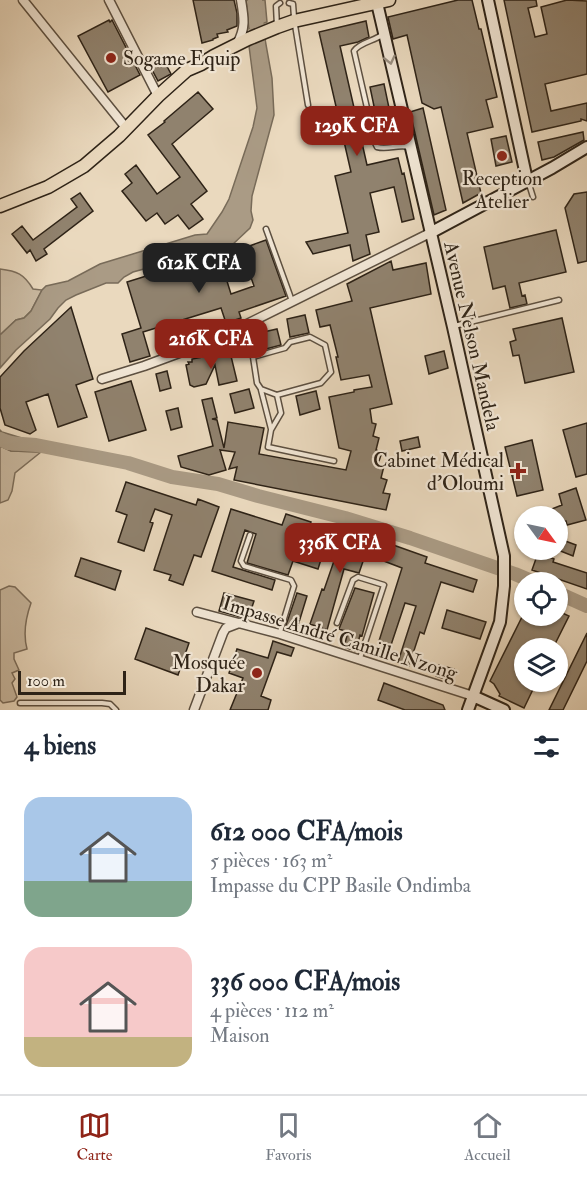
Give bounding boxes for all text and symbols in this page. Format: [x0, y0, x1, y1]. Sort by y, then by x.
place label: Sogame Equip [123, 46, 240, 72]
marker: Sogame Equip [104, 51, 118, 65]
one-way arrow [382, 54, 395, 64]
pin: 129K CFA [295, 106, 419, 157]
text: 129K CFA [315, 113, 399, 138]
marker: Reception Atelier [495, 149, 509, 163]
place label: Reception Atelier [462, 166, 542, 214]
street label: Avenue Nelson Mandela [438, 238, 506, 434]
pin: 612K CFA [137, 243, 261, 294]
text: 612K CFA [157, 250, 241, 275]
pin: 216K CFA [149, 319, 273, 370]
text: 216K CFA [169, 326, 253, 351]
place label: Cabinet Médical d'Oloumi [373, 448, 504, 496]
marker: Cabinet Médical d'Oloumi [509, 462, 527, 480]
north arrow [514, 506, 568, 560]
map controls [514, 506, 568, 692]
pin: 336K CFA [278, 523, 402, 574]
text: 336K CFA [299, 530, 381, 555]
button: locate [514, 572, 568, 626]
street label: Impasse André Camille Nzong [219, 590, 462, 687]
button: layers [514, 638, 568, 692]
place label: Mosquée Dakar [172, 650, 246, 698]
marker: Mosquée Dakar [250, 666, 264, 680]
scale bar [18, 668, 126, 696]
text: 100 m [27, 671, 65, 691]
text: 4 biens [24, 730, 96, 762]
icon: filters [530, 730, 563, 763]
text: 612 000 CFA/mois [210, 816, 403, 848]
icon: home [72, 821, 144, 893]
text: 5 pièces · 163 m² [210, 848, 332, 873]
text: Impasse du CPP Basile Ondimba [210, 873, 471, 898]
text: 336 000 CFA/mois [210, 966, 400, 998]
icon: home [72, 971, 144, 1043]
text: 4 pièces · 112 m² [210, 998, 334, 1023]
text: Maison [210, 1023, 270, 1048]
tab: Carte [76, 1109, 112, 1165]
tab: Favoris [265, 1109, 311, 1165]
tab: Accueil [464, 1109, 511, 1165]

